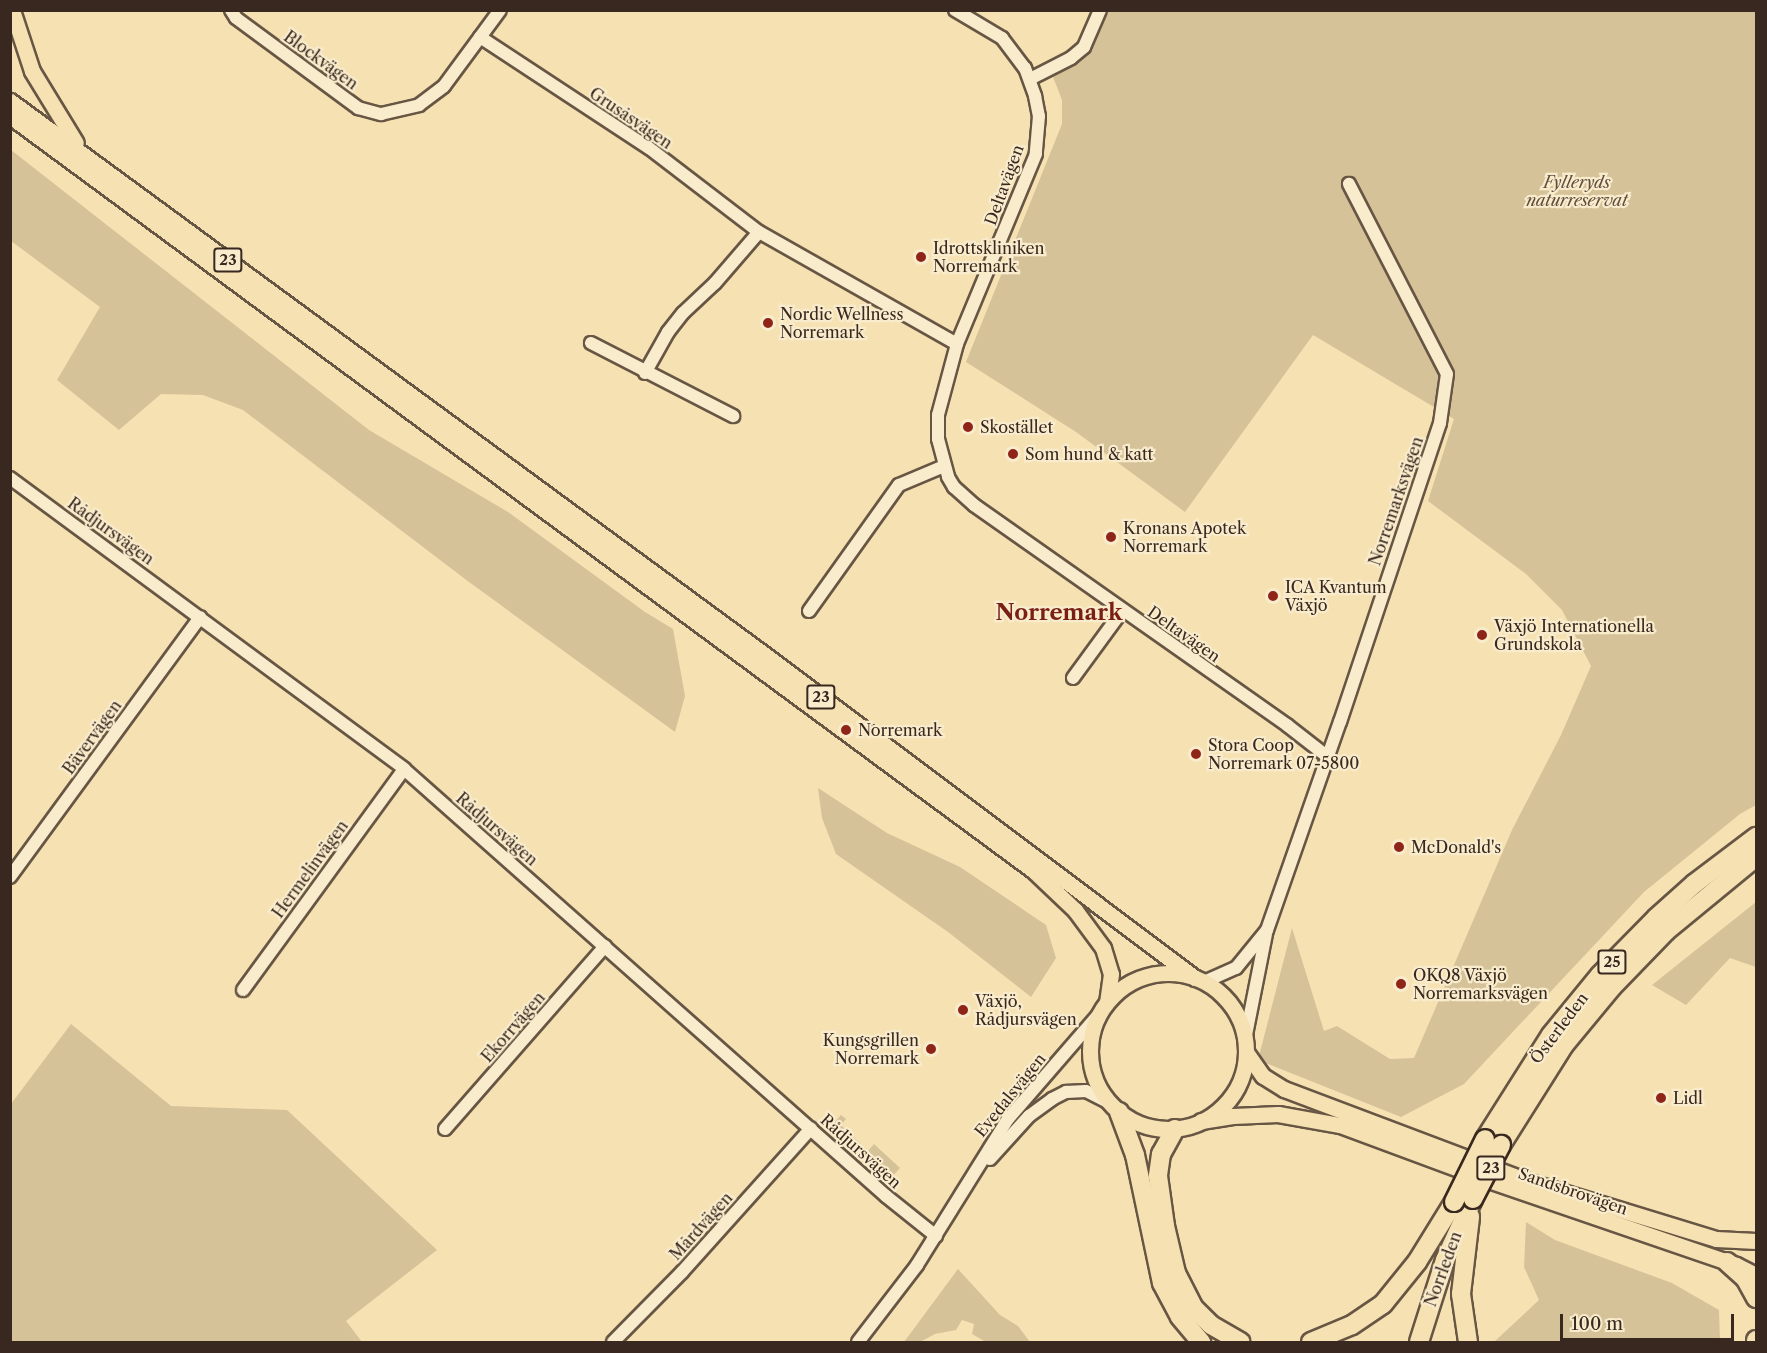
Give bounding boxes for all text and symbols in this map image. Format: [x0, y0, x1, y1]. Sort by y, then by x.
street label: Blockvägen [280, 27, 362, 93]
street label: Grusåsvägen [586, 83, 676, 153]
street label: Deltavägen [981, 142, 1027, 228]
park label: Fylleryds naturreservat [1526, 172, 1628, 210]
place label: Idrottskliniken Norremark [933, 238, 1044, 276]
road number: 23 [213, 248, 243, 272]
marker: Idrottskliniken Norremark [914, 250, 928, 264]
place label: Nordic Wellness Norremark [780, 304, 904, 342]
marker: Nordic Wellness Norremark [761, 316, 775, 330]
place label: Skostället [980, 417, 1053, 437]
marker: Skostället [961, 420, 975, 434]
street label: Norremarksvägen [1365, 434, 1427, 568]
place label: Som hund & katt [1025, 444, 1153, 464]
marker: Som hund & katt [1006, 447, 1020, 461]
street label: Rådjursvägen [64, 493, 158, 569]
place label: Kronans Apotek Norremark [1123, 518, 1247, 556]
marker: Kronans Apotek Norremark [1104, 530, 1118, 544]
place label: ICA Kvantum Växjö [1285, 577, 1387, 615]
marker: ICA Kvantum Växjö [1266, 589, 1280, 603]
district label: Norremark [996, 600, 1122, 626]
street label: Deltavägen [1144, 602, 1224, 666]
place label: Växjö Internationella Grundskola [1494, 616, 1654, 654]
marker: Växjö Internationella Grundskola [1475, 628, 1489, 642]
road number: 23 [806, 685, 836, 709]
street label: Bävervägen [59, 696, 125, 778]
place label: Norremark [858, 720, 942, 740]
marker: Norremark [839, 723, 853, 737]
place label: Stora Coop Norremark 07-5800 [1208, 735, 1360, 773]
marker: Stora Coop Norremark 07-5800 [1189, 747, 1203, 761]
street label: Rådjursvägen [452, 788, 542, 870]
street label: Hermelinvägen [268, 816, 352, 922]
place label: McDonald's [1411, 837, 1501, 857]
marker: McDonald's [1392, 840, 1406, 854]
road number: 25 [1597, 950, 1627, 974]
place label: OKQ8 Växjö Norremarksvägen [1413, 965, 1548, 1003]
marker: OKQ8 Växjö Norremarksvägen [1394, 977, 1408, 991]
street label: Ekorrvägen [477, 988, 549, 1066]
street label: Österleden [1526, 989, 1592, 1067]
place label: Växjö, Rådjursvägen [975, 991, 1077, 1029]
marker: Växjö, Rådjursvägen [956, 1003, 970, 1017]
place label: Kungsgrillen Norremark [823, 1030, 919, 1068]
marker: Kungsgrillen Norremark [924, 1042, 938, 1056]
street label: Evedalsvägen [970, 1049, 1050, 1141]
place label: Lidl [1673, 1088, 1703, 1108]
marker: Lidl [1654, 1091, 1668, 1105]
street label: Rådjursvägen [817, 1110, 905, 1192]
road number: 23 [1476, 1156, 1506, 1180]
street label: Sandsbrovägen [1516, 1163, 1630, 1219]
street label: Mårdvägen [666, 1188, 736, 1264]
street label: Norrleden [1421, 1229, 1465, 1309]
scale bar [1563, 1302, 1737, 1340]
text: 100 m [1571, 1313, 1623, 1335]

